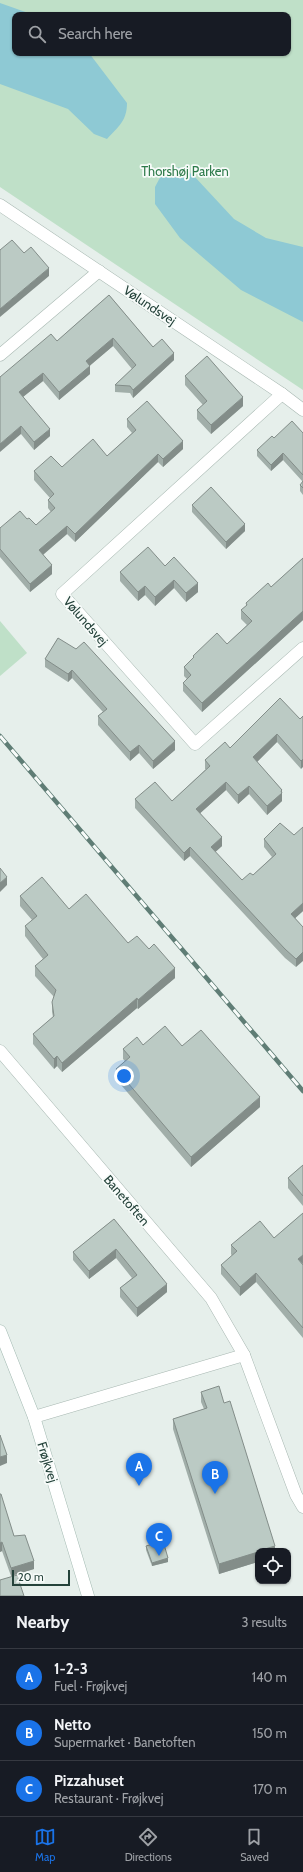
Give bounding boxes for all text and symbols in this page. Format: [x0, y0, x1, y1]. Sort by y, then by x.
search box [12, 12, 291, 56]
icon: search [26, 23, 48, 45]
text: Search here [58, 25, 133, 43]
park label: Thorshøj Parken [141, 163, 229, 180]
street label: Vølundsvej [120, 282, 179, 329]
street label: Vølundsvej [60, 593, 112, 649]
your location [114, 1066, 134, 1086]
street label: Banetoften [101, 1171, 153, 1229]
street label: Frøjkvej [33, 1440, 62, 1485]
pin: A [126, 1453, 152, 1486]
pin: B [202, 1461, 228, 1494]
pin: C [146, 1523, 172, 1556]
map controls [255, 1548, 291, 1584]
button: locate [255, 1548, 291, 1584]
scale bar [12, 1568, 70, 1587]
text: 20 m [18, 1570, 44, 1584]
text: Nearby [16, 1612, 69, 1632]
text: 3 results [241, 1614, 287, 1630]
text: 1-2-3 [54, 1660, 88, 1678]
text: A [25, 1669, 33, 1685]
text: 140 m [252, 1669, 287, 1685]
text: Fuel · Frøjkvej [54, 1678, 127, 1694]
text: Netto [54, 1716, 91, 1734]
text: B [25, 1725, 33, 1741]
text: 150 m [252, 1725, 287, 1741]
text: Supermarket · Banetoften [54, 1734, 196, 1750]
text: Pizzahuset [54, 1772, 124, 1790]
text: C [25, 1781, 33, 1797]
text: 170 m [253, 1781, 287, 1797]
text: Restaurant · Frøjkvej [54, 1790, 163, 1806]
tab: Map [34, 1826, 56, 1864]
tab: Directions [125, 1826, 172, 1864]
tab: Saved [240, 1826, 269, 1864]

